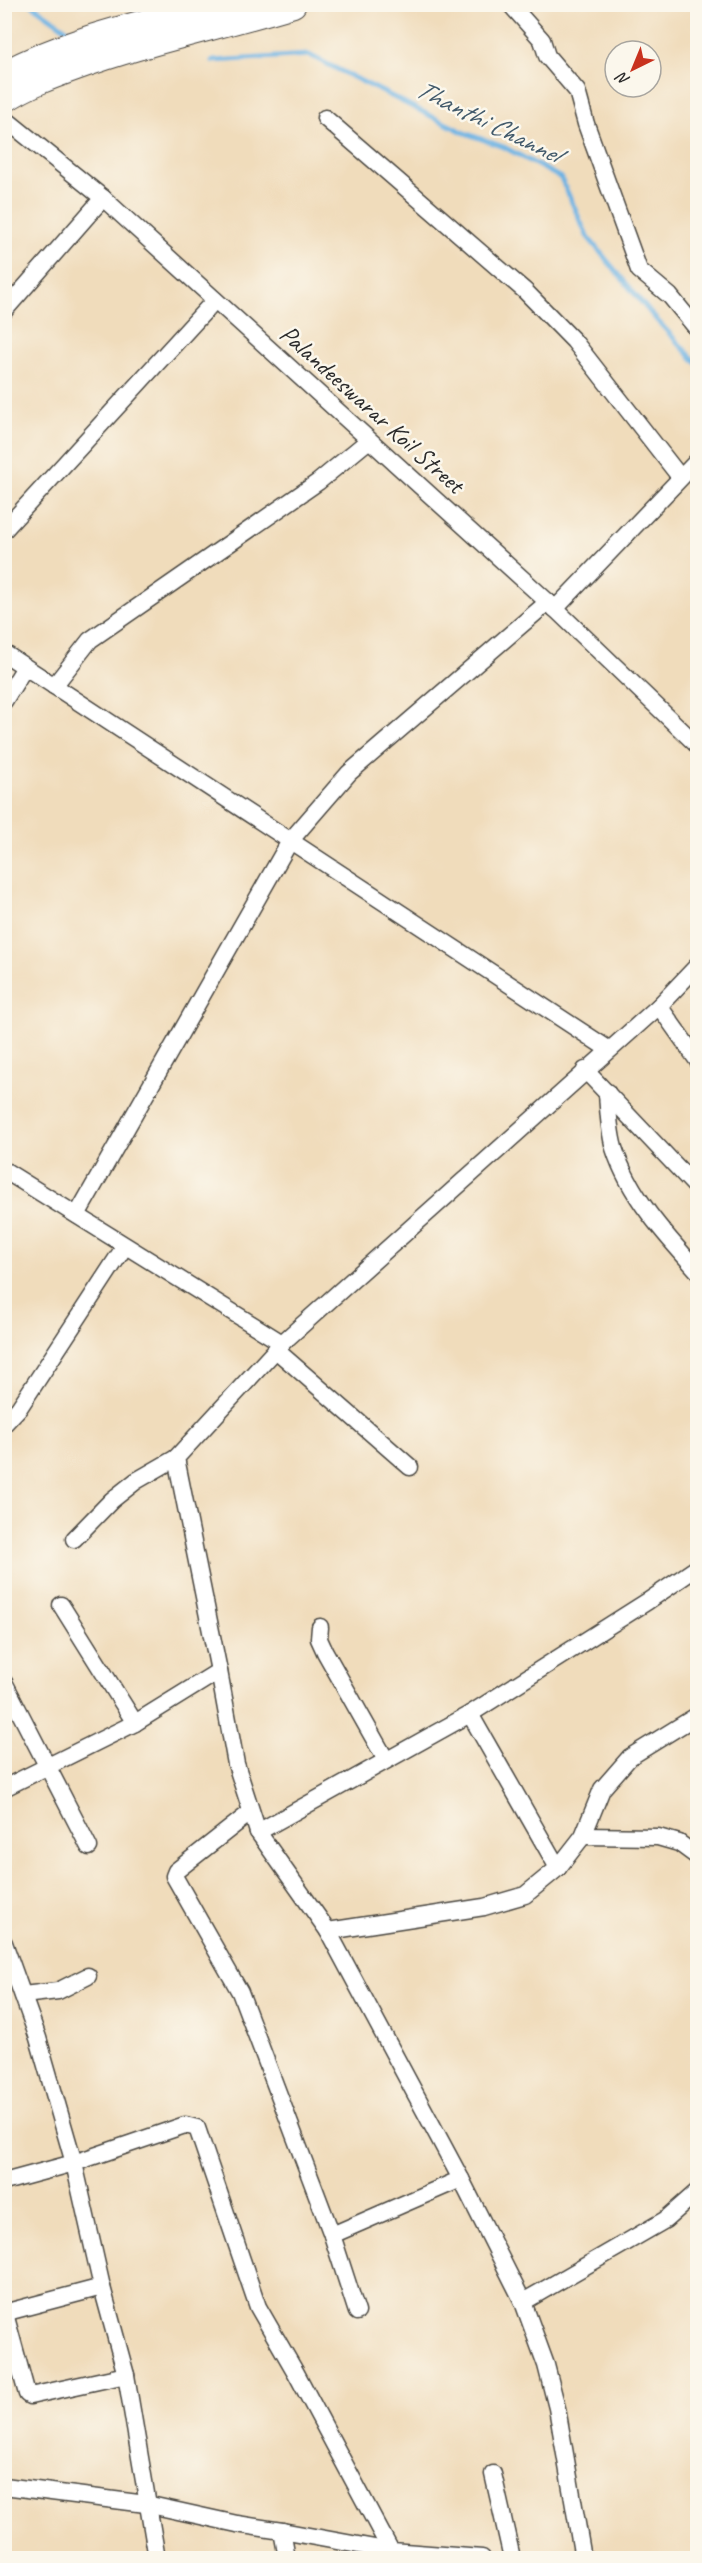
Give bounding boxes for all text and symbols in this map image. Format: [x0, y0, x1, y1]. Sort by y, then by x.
north arrow [603, 39, 663, 99]
text: N [611, 66, 634, 90]
water label: Thanthi Channel [410, 71, 573, 174]
street label: Palandeeswarar Koil Street [273, 317, 473, 502]

